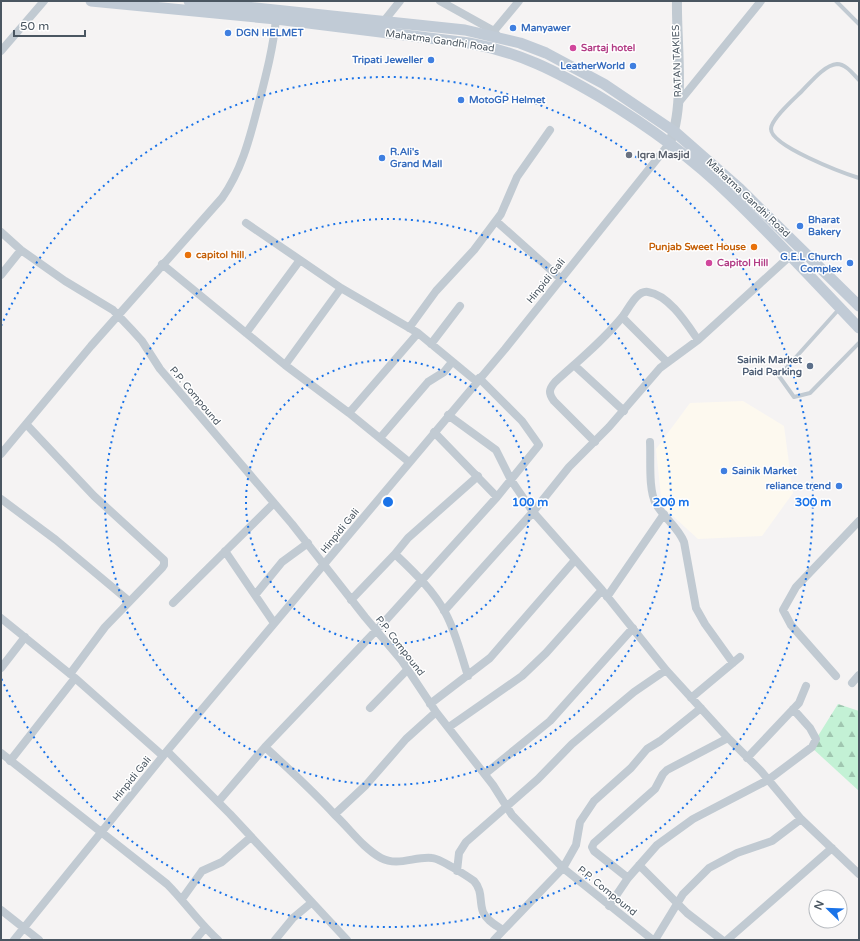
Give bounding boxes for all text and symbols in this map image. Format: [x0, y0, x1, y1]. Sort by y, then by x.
scale bar [14, 12, 85, 38]
text: 50 m [20, 19, 49, 33]
place label: Manyawer [521, 22, 571, 34]
marker: Manyawer [508, 23, 518, 33]
street label: RATAN TAKIES [670, 25, 684, 97]
place label: DGN HELMET [236, 27, 304, 39]
street label: Mahatma Gandhi Road [385, 27, 495, 55]
marker: DGN HELMET [223, 28, 233, 38]
place label: Sartaj hotel [581, 42, 635, 54]
marker: Sartaj hotel [568, 43, 578, 53]
place label: Tripati Jeweller [351, 54, 423, 66]
marker: Tripati Jeweller [426, 55, 436, 65]
place label: LeatherWorld [560, 60, 625, 72]
marker: LeatherWorld [628, 61, 638, 71]
place label: MotoGP Helmet [469, 94, 546, 106]
marker: MotoGP Helmet [456, 95, 466, 105]
place label: R.Ali's Grand Mall [390, 146, 442, 170]
place label: Iqra Masjid [637, 149, 690, 161]
marker: Iqra Masjid [624, 150, 634, 160]
marker: R.Ali's Grand Mall [377, 153, 387, 163]
street label: Mahatma Gandhi Road [704, 156, 792, 240]
place label: Bharat Bakery [808, 214, 841, 238]
marker: Bharat Bakery [795, 221, 805, 231]
place label: Punjab Sweet House [649, 241, 746, 253]
marker: Punjab Sweet House [749, 242, 759, 252]
place label: capitol hill [196, 249, 244, 261]
marker: capitol hill [183, 250, 193, 260]
place label: G.E.L Church Complex [780, 251, 843, 275]
street label: Hinpidi Gali [524, 256, 568, 306]
place label: Capitol Hill [717, 257, 768, 269]
marker: Capitol Hill [704, 258, 714, 268]
marker: G.E.L Church Complex [845, 258, 855, 268]
place label: Sainik Market Paid Parking [737, 354, 802, 378]
marker: Sainik Market Paid Parking [805, 361, 815, 371]
street label: P.P. Compound [167, 364, 223, 428]
place label: Sainik Market [732, 465, 797, 477]
marker: Sainik Market [719, 466, 729, 476]
place label: reliance trend [766, 480, 831, 492]
marker: reliance trend [834, 481, 844, 491]
centre of rings [381, 495, 395, 509]
text: 100 m [512, 495, 548, 509]
text: 200 m [653, 495, 689, 509]
text: 300 m [795, 495, 831, 509]
street label: Hinpidi Gali [318, 506, 362, 556]
street label: P.P. Compound [373, 614, 427, 678]
street label: Hinpidi Gali [110, 754, 154, 804]
street label: P.P. Compound [575, 863, 639, 919]
north arrow [808, 889, 848, 929]
text: N [812, 899, 827, 912]

